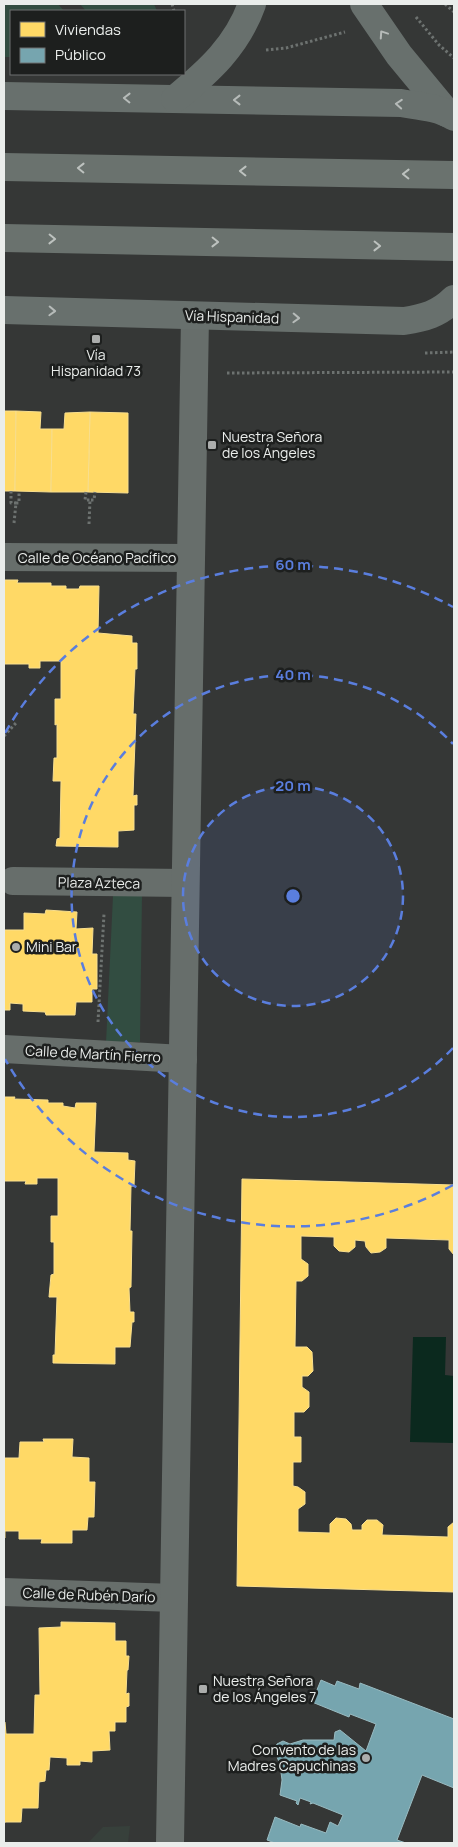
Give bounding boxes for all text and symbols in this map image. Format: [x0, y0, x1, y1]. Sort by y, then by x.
legend [10, 10, 185, 75]
text: Viviendas [55, 19, 121, 40]
one-way arrow [380, 30, 389, 40]
text: Público [55, 44, 106, 65]
one-way arrow [122, 93, 130, 103]
one-way arrow [232, 95, 240, 105]
one-way arrow [395, 98, 403, 109]
one-way arrow [76, 163, 84, 173]
one-way arrow [239, 166, 246, 176]
one-way arrow [401, 169, 409, 179]
one-way arrow [49, 233, 57, 244]
one-way arrow [212, 237, 219, 247]
one-way arrow [374, 240, 382, 251]
street label: Vía Hispanidad [185, 305, 279, 328]
one-way arrow [49, 306, 57, 317]
one-way arrow [292, 313, 300, 324]
marker: Vía Hispanidad 73 [90, 333, 102, 345]
place label: Vía Hispanidad 73 [51, 345, 141, 380]
place label: Nuestra Señora de los Ángeles [222, 427, 322, 462]
marker: Nuestra Señora de los Ángeles [206, 439, 218, 451]
street label: Calle de Océano Pacífico [18, 548, 176, 567]
text: 60 m [275, 554, 311, 575]
text: 40 m [275, 664, 311, 685]
text: 20 m [275, 775, 311, 796]
street label: Plaza Azteca [58, 872, 140, 893]
centre of rings [284, 887, 302, 905]
place label: Mini Bar [26, 937, 77, 956]
marker: Mini Bar [10, 941, 22, 953]
street label: Calle de Martín Fierro [25, 1040, 161, 1067]
street label: Calle de Rubén Darío [22, 1583, 156, 1606]
place label: Nuestra Señora de los Ángeles 7 [213, 1671, 316, 1706]
marker: Nuestra Señora de los Ángeles 7 [197, 1683, 209, 1695]
place label: Convento de las Madres Capuchinas [228, 1740, 356, 1775]
marker: Convento de las Madres Capuchinas [360, 1752, 372, 1764]

